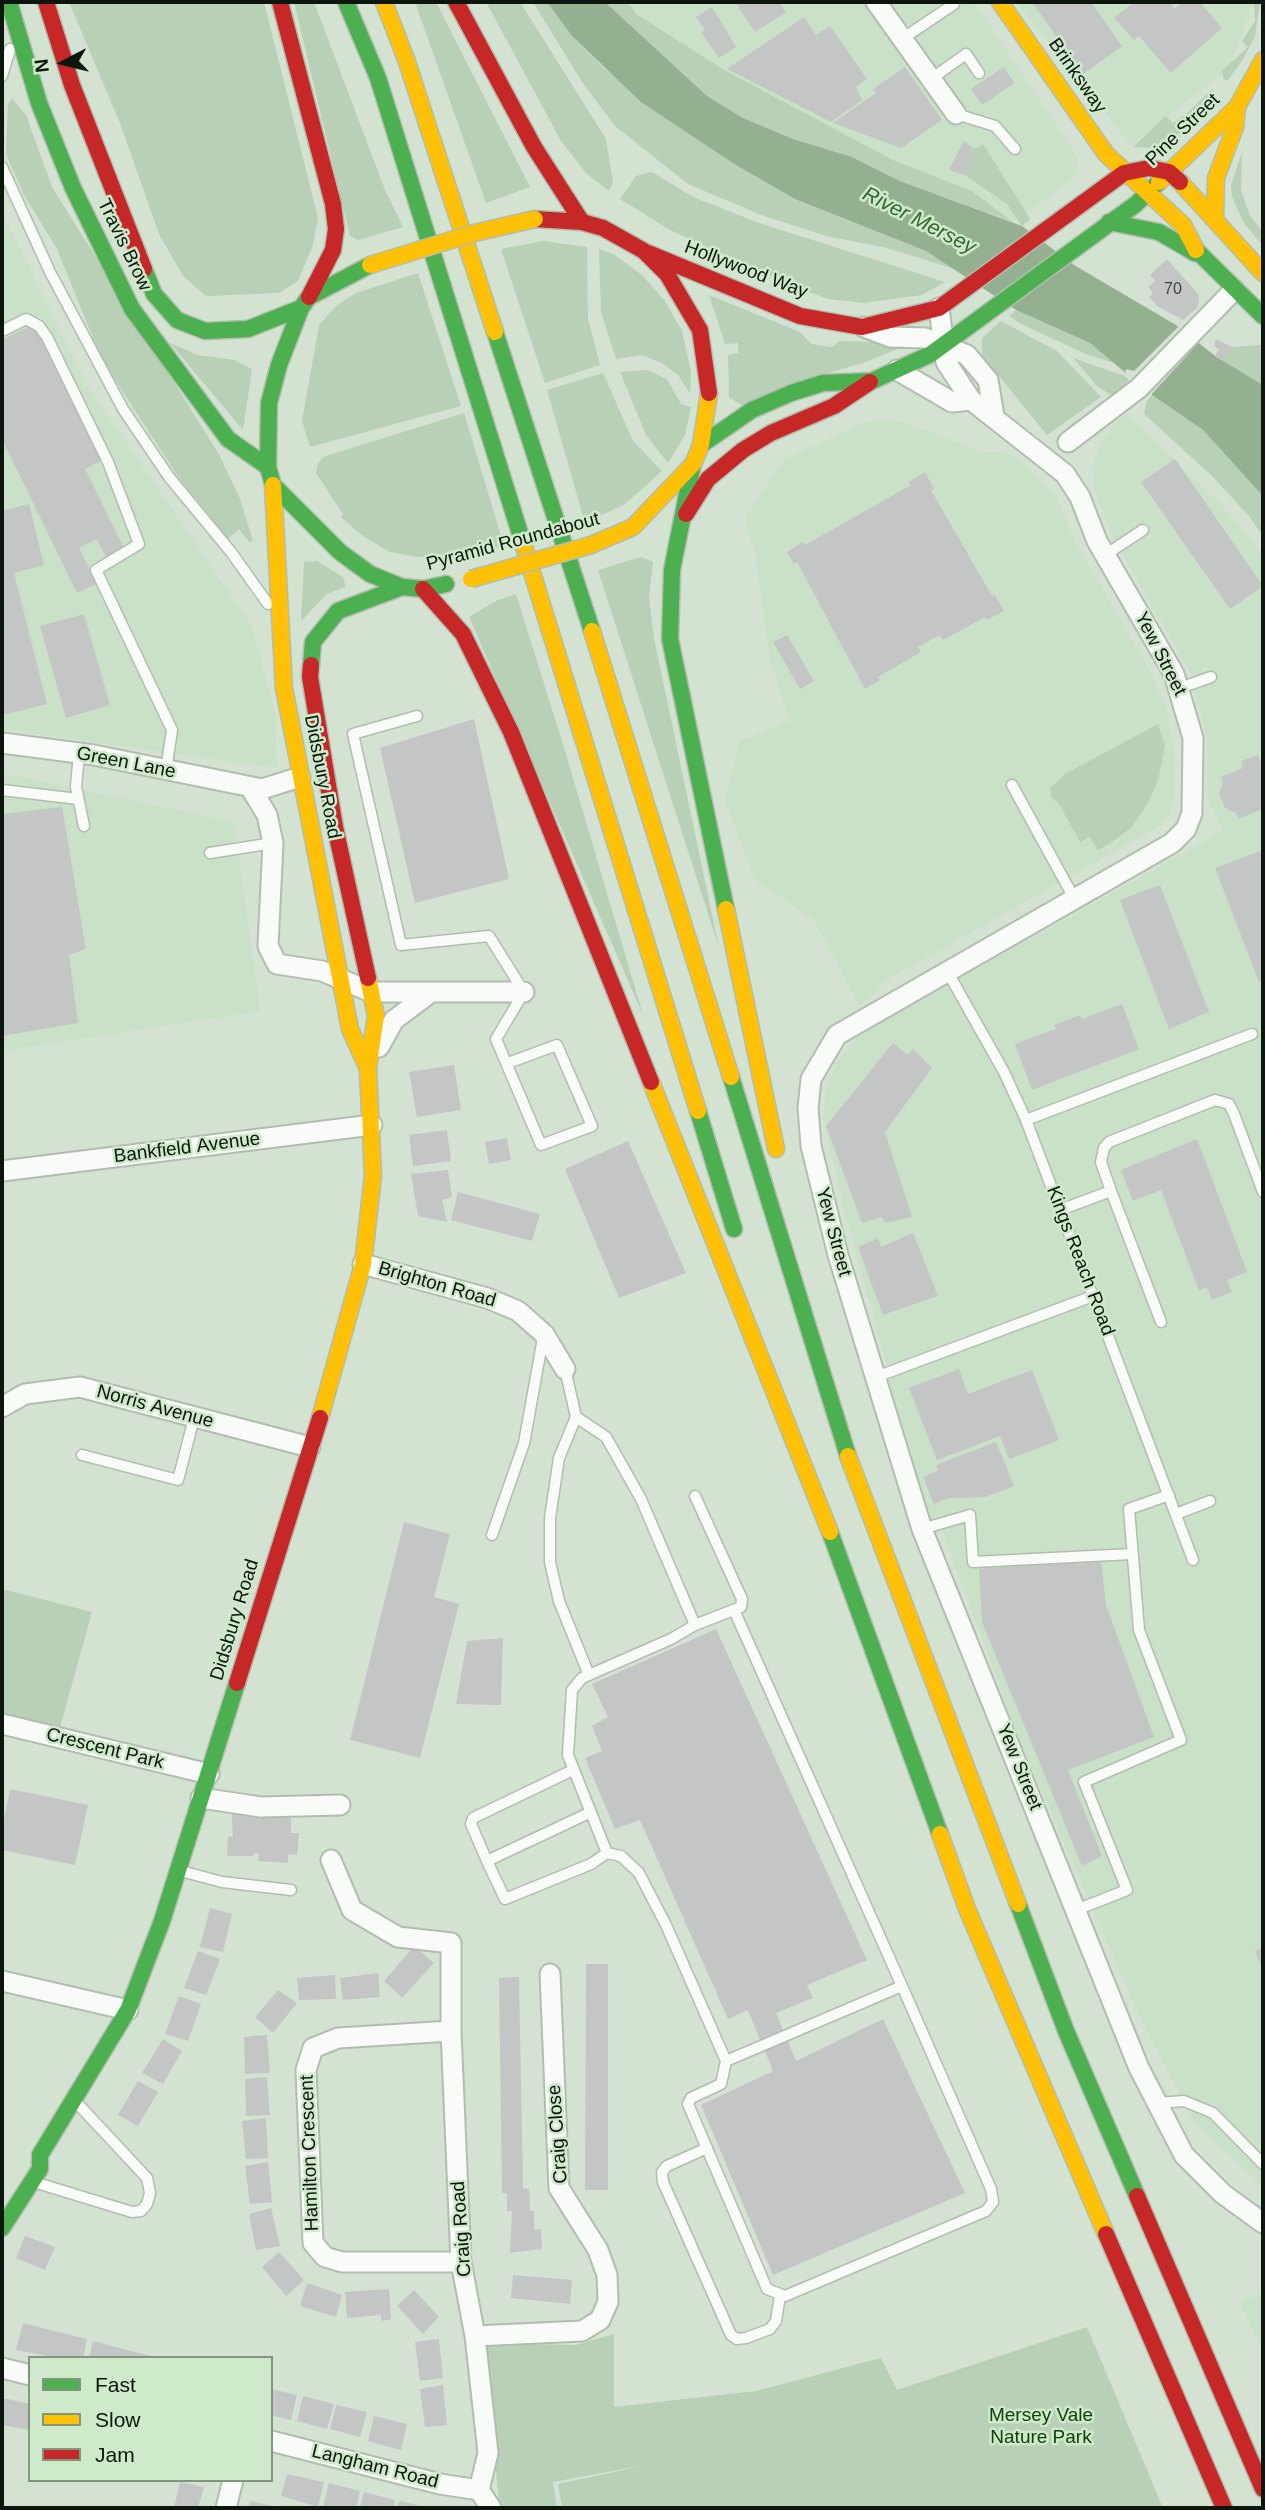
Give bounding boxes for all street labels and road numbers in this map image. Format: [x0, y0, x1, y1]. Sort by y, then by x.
street label: Brinksway [1043, 34, 1111, 118]
street label: Pine Street [1141, 89, 1225, 171]
street label: Travis Brow [92, 195, 156, 295]
street label: Hollywood Way [681, 236, 811, 304]
street label: Pyramid Roundabout [424, 508, 602, 576]
street label: Yew Street [1129, 608, 1191, 700]
street label: Didsbury Road [299, 713, 345, 841]
street label: Green Lane [75, 742, 177, 784]
street label: Bankfield Avenue [112, 1128, 262, 1168]
street label: Kings Reach Road [1041, 1183, 1119, 1339]
street label: Yew Street [810, 1185, 856, 1279]
street label: Brighton Road [375, 1257, 499, 1313]
street label: Norris Avenue [94, 1380, 216, 1434]
street label: Didsbury Road [206, 1557, 264, 1683]
street label: Yew Street [991, 1720, 1047, 1814]
street label: Crescent Park [44, 1723, 166, 1775]
street label: Hamilton Crescent [296, 2075, 324, 2231]
street label: Craig Close [543, 2084, 573, 2184]
street label: Craig Road [447, 2180, 477, 2278]
street label: Langham Road [309, 2440, 441, 2494]

